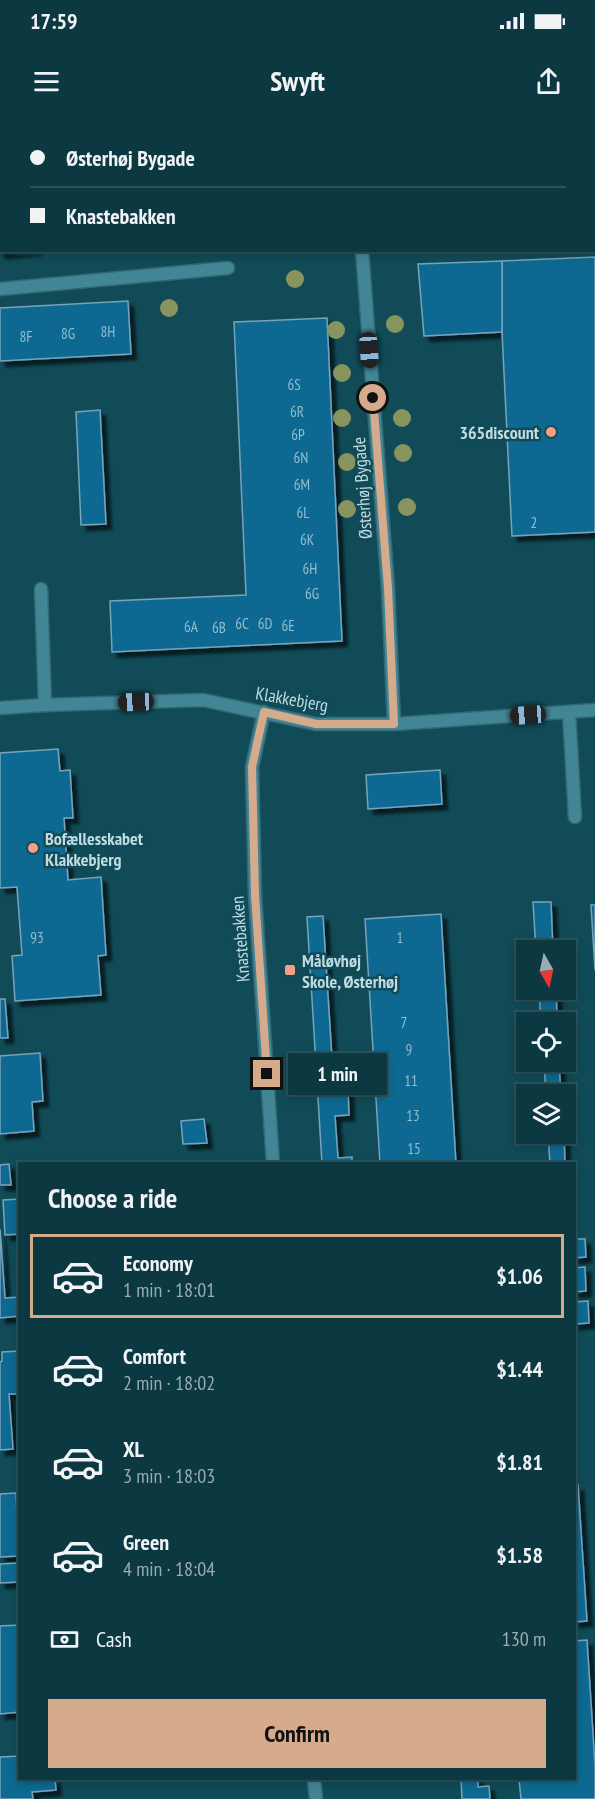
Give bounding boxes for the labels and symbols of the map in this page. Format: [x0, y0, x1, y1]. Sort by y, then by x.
house number: 8H [101, 322, 115, 341]
house number: 8G [61, 324, 75, 343]
house number: 8F [20, 327, 32, 346]
car [359, 331, 379, 369]
house number: 6S [287, 375, 301, 394]
route start [359, 384, 386, 411]
house number: 6R [290, 402, 304, 421]
place label: 365discount [459, 421, 540, 444]
house number: 6P [291, 425, 305, 444]
marker: 365discount [544, 425, 558, 439]
street label: Østerhøj Bygade [347, 436, 377, 540]
house number: 6N [294, 448, 308, 467]
house number: 6M [294, 475, 310, 494]
house number: 6L [297, 503, 310, 522]
house number: 2 [531, 513, 537, 532]
house number: 6K [300, 530, 315, 549]
house number: 6H [303, 559, 317, 578]
house number: 6G [305, 584, 319, 603]
house number: 6C [235, 614, 249, 633]
house number: 6D [258, 614, 272, 633]
house number: 6E [281, 616, 295, 635]
house number: 6A [184, 617, 199, 636]
house number: 6B [212, 618, 226, 637]
street label: Klakkebjerg [254, 681, 330, 717]
car [118, 692, 154, 712]
car [509, 705, 547, 725]
place label: Bofællesskabet Klakkebjerg [45, 827, 144, 871]
marker: Bofællesskabet Klakkebjerg [26, 841, 40, 855]
street label: Knastebakken [226, 895, 254, 983]
house number: 93 [30, 928, 44, 947]
house number: 1 [397, 928, 403, 947]
north arrow [516, 940, 576, 1000]
place label: Måløvhøj Skole, Østerhøj [302, 949, 398, 993]
marker: Måløvhøj Skole, Østerhøj [283, 963, 297, 977]
house number: 7 [401, 1013, 407, 1032]
house number: 9 [406, 1040, 412, 1059]
callout: 1 min [288, 1053, 387, 1095]
route end [253, 1060, 280, 1087]
house number: 11 [404, 1071, 418, 1090]
house number: 13 [406, 1106, 420, 1125]
house number: 15 [407, 1139, 421, 1158]

